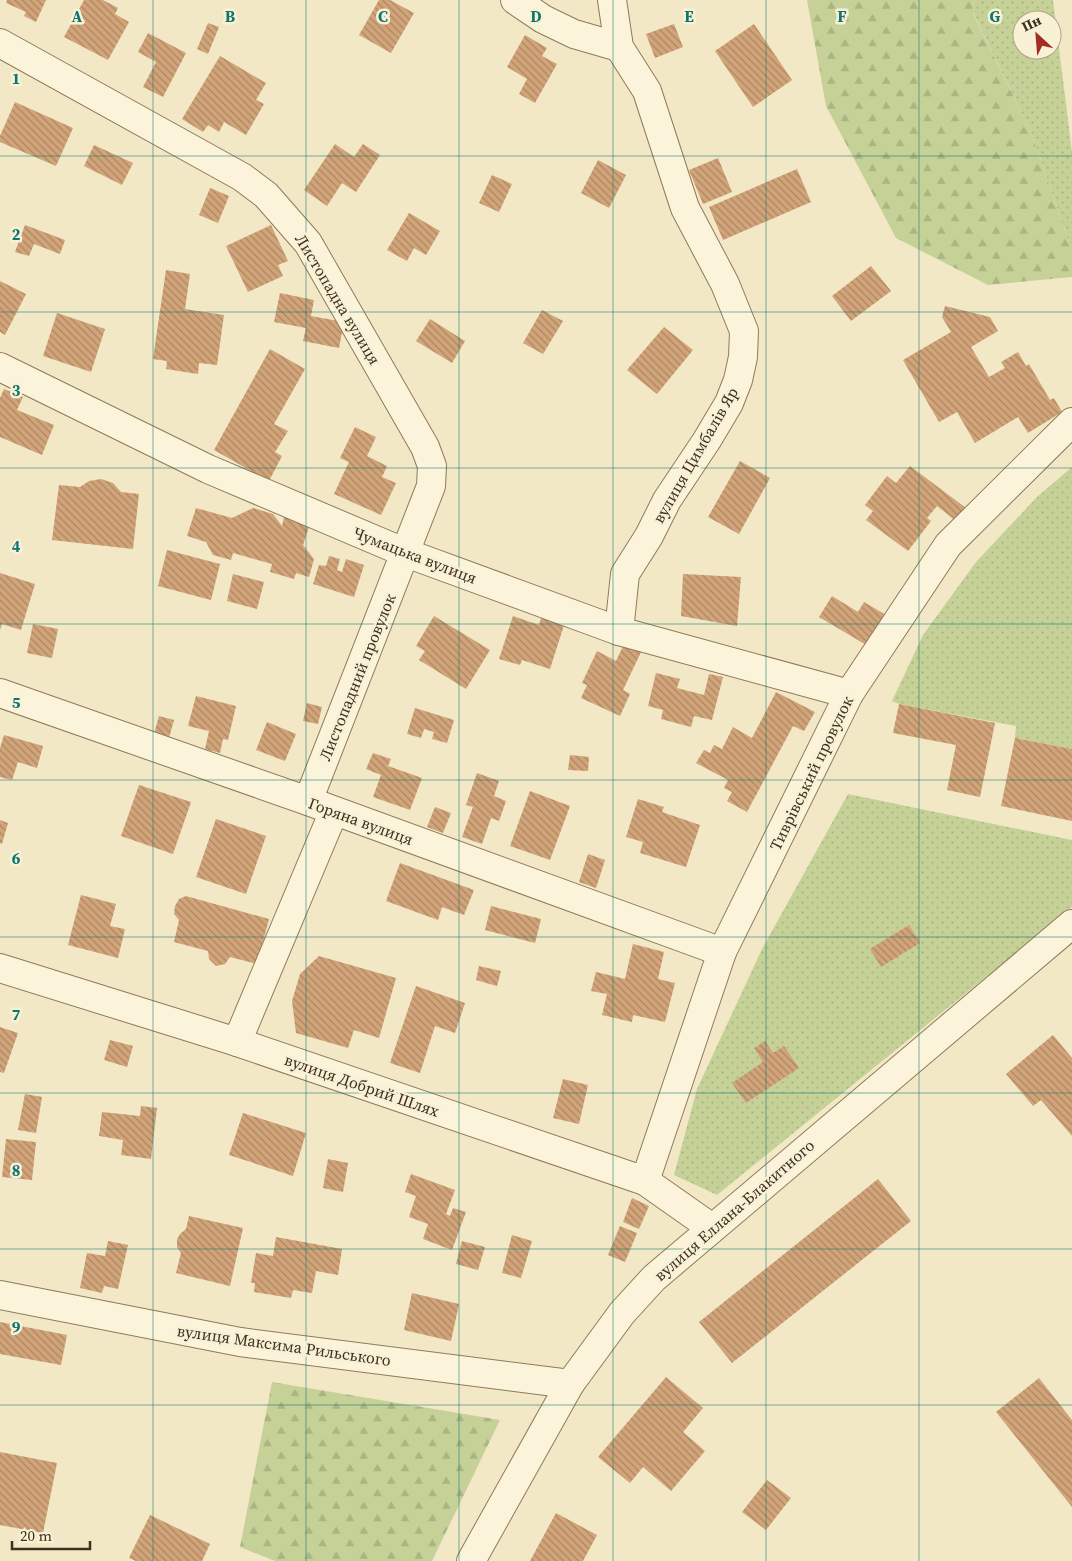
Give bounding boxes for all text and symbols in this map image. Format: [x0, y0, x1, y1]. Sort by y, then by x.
text: A [72, 5, 83, 27]
text: B [225, 5, 236, 27]
text: C [378, 5, 388, 27]
text: D [530, 5, 542, 27]
text: E [684, 5, 694, 27]
text: F [837, 5, 847, 27]
text: G [990, 5, 1001, 27]
north arrow [1012, 10, 1062, 60]
text: Пн [1018, 10, 1044, 37]
text: 1 [12, 67, 20, 89]
text: 2 [12, 223, 21, 245]
street label: Листопадна вулиця [290, 229, 386, 369]
text: 3 [12, 379, 21, 401]
street label: вулиця Цимбалів Яр [647, 383, 743, 527]
street label: Чумацька вулиця [350, 521, 480, 589]
text: 4 [12, 535, 21, 557]
street label: Листопадний провулок [313, 590, 401, 764]
text: 5 [12, 691, 21, 713]
street label: Тиврівський провулок [764, 692, 858, 854]
street label: Горяна вулиця [306, 792, 416, 850]
text: 6 [12, 847, 21, 869]
text: 7 [12, 1003, 21, 1025]
street label: вулиця Добрий Шлях [282, 1048, 443, 1122]
street label: вулиця Еллана-Блакитного [649, 1134, 819, 1286]
text: 8 [12, 1159, 20, 1181]
text: 9 [12, 1316, 21, 1338]
street label: вулиця Максима Рильського [176, 1319, 393, 1371]
scale bar [12, 1518, 90, 1550]
text: 20 m [20, 1525, 52, 1546]

